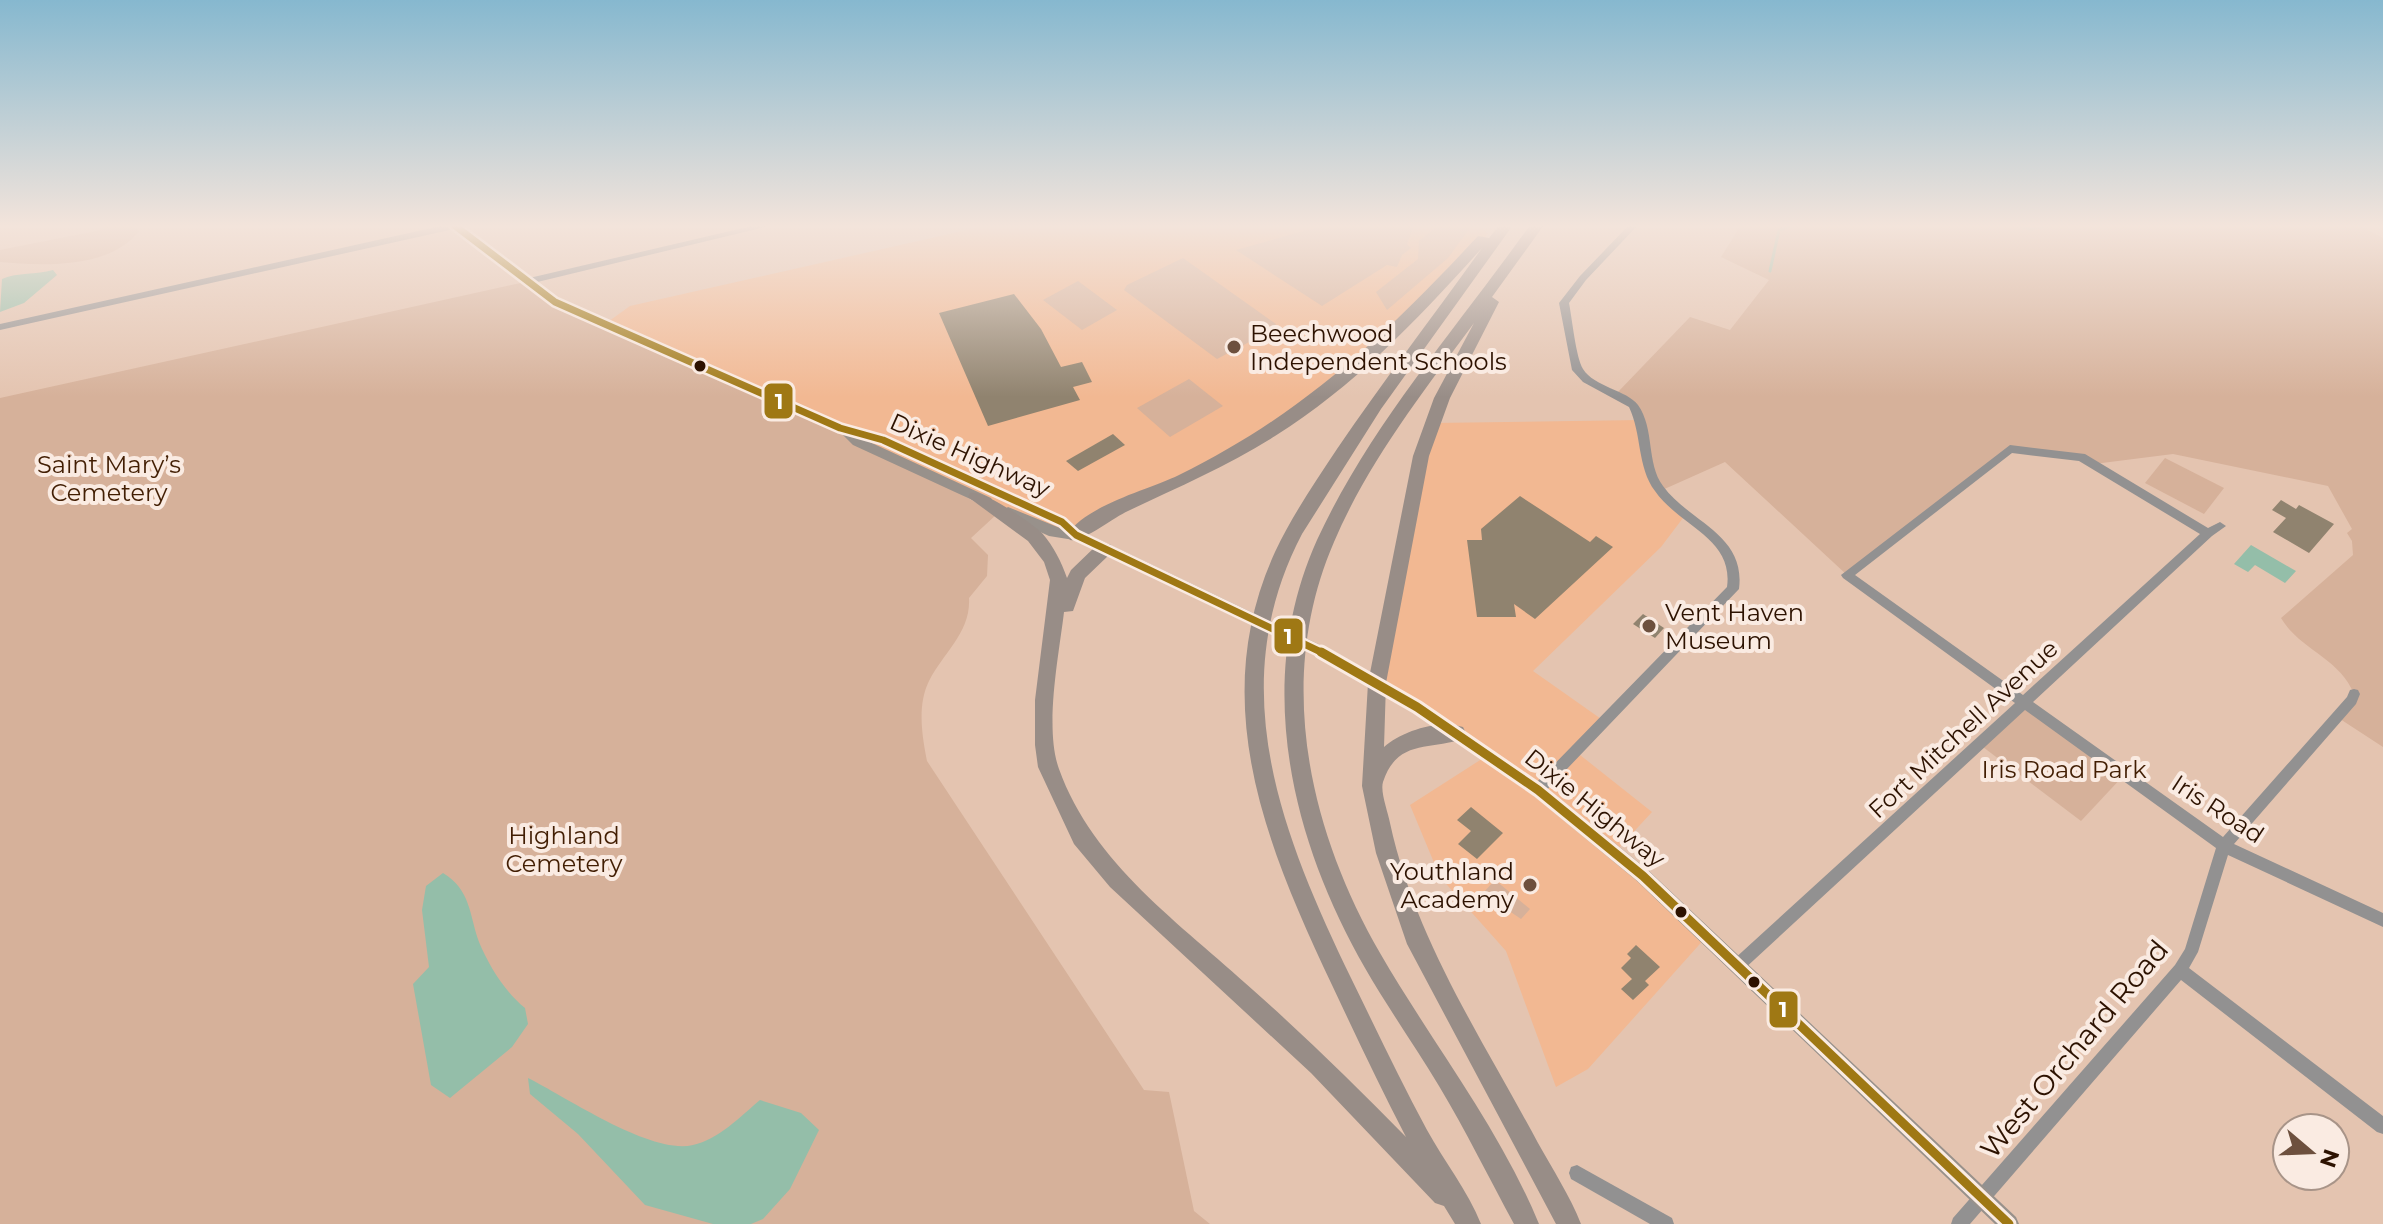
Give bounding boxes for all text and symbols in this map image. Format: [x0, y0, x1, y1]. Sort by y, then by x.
place label: Beechwood Independent Schools [1250, 319, 1507, 376]
marker: Beechwood Independent Schools [1225, 338, 1243, 356]
unlabelled marker [692, 358, 708, 374]
line badge: 1 [763, 382, 794, 420]
text: 1 [775, 388, 783, 415]
street label: Dixie Highway [886, 407, 1054, 503]
park label: Saint Mary’s Cemetery [37, 450, 181, 507]
place label: Vent Haven Museum [1665, 598, 1804, 655]
line badge: 1 [1273, 617, 1304, 655]
marker: Vent Haven Museum [1640, 617, 1658, 635]
text: 1 [1284, 623, 1292, 650]
street label: Fort Mitchell Avenue [1862, 634, 2064, 824]
street label: Dixie Highway [1519, 743, 1671, 873]
park label: Iris Road Park [1981, 755, 2147, 784]
street label: Iris Road [2167, 769, 2269, 849]
park label: Highland Cemetery [505, 821, 623, 878]
place label: Youthland Academy [1390, 857, 1514, 914]
marker: Youthland Academy [1521, 876, 1539, 894]
unlabelled marker [1673, 904, 1689, 920]
street label: West Orchard Road [1973, 933, 2175, 1165]
unlabelled marker [1746, 974, 1762, 990]
line badge: 1 [1768, 990, 1799, 1029]
text: 1 [1779, 996, 1787, 1023]
north arrow [2271, 1112, 2351, 1192]
text: N [2314, 1146, 2345, 1171]

